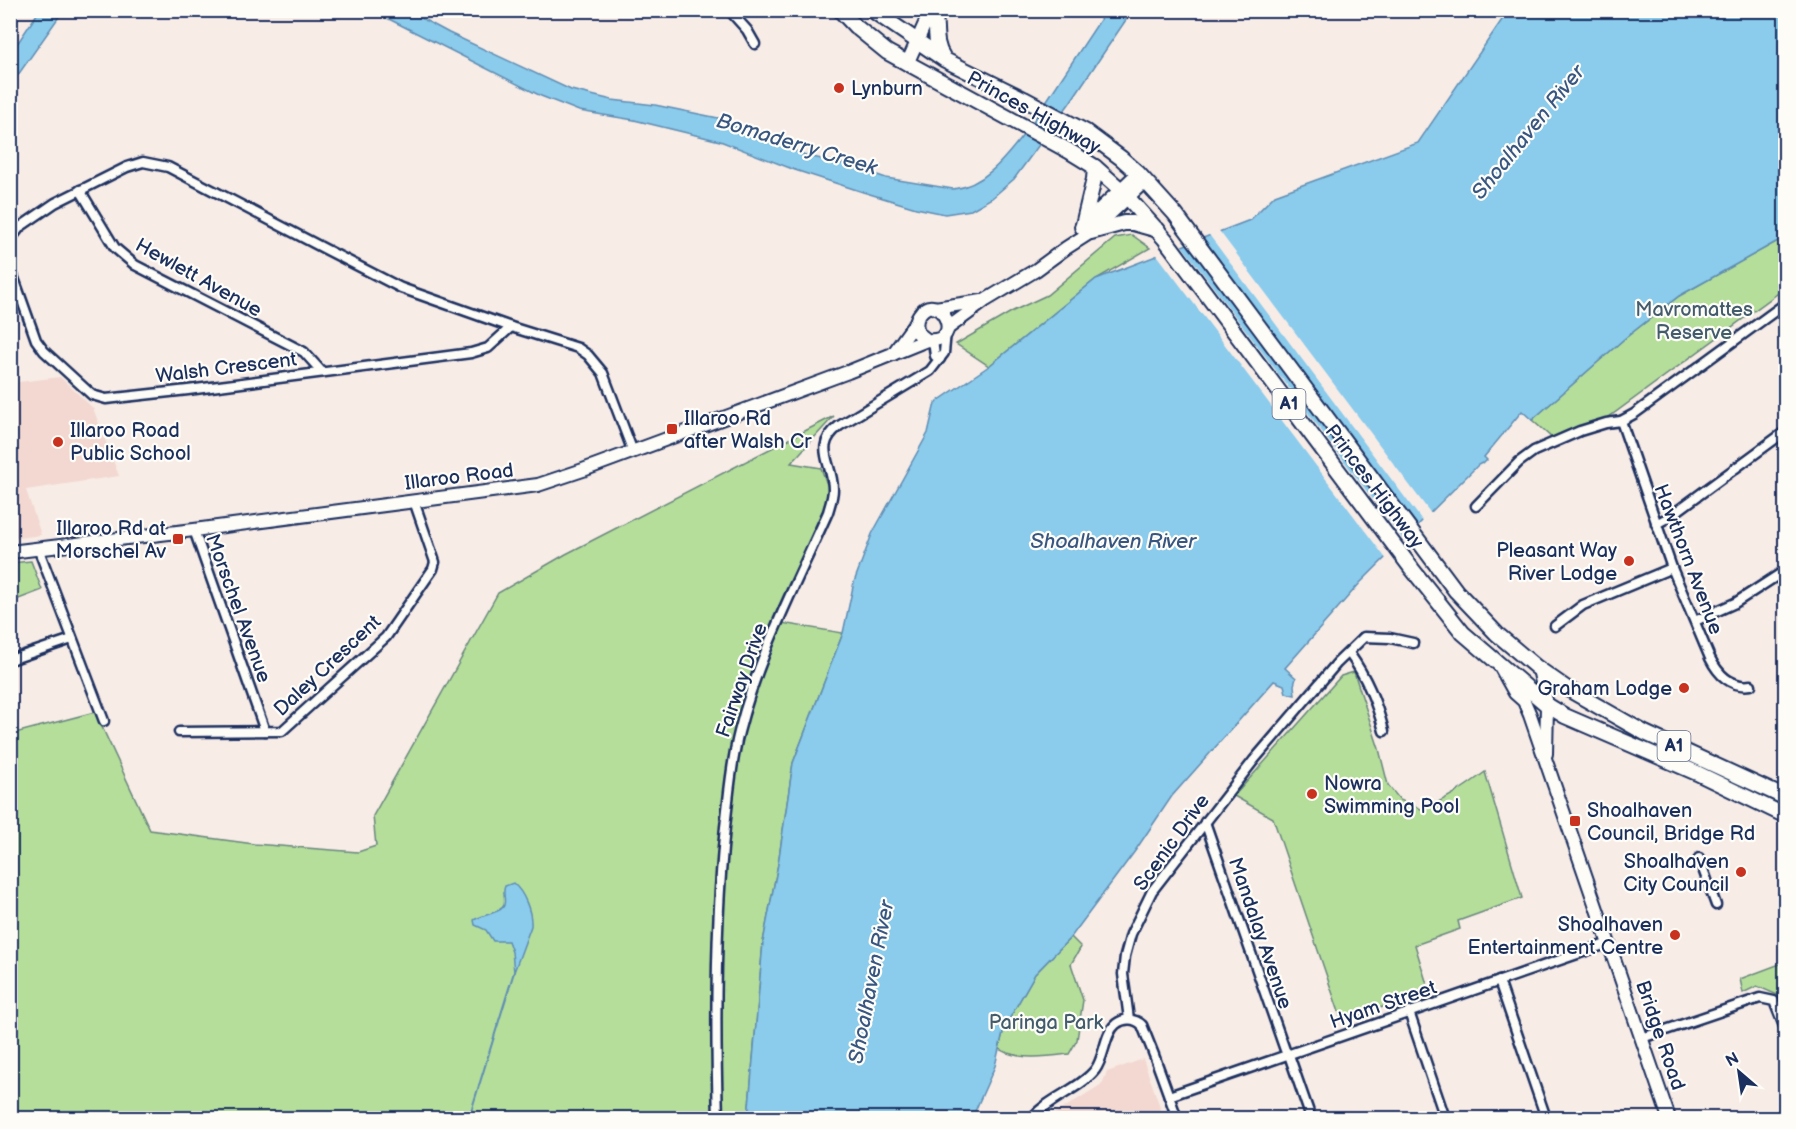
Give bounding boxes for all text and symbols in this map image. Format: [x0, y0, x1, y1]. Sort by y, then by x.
water label: Shoalhaven River [1467, 59, 1591, 205]
street label: Princes Highway [963, 66, 1104, 159]
place label: Lynburn [851, 77, 923, 101]
marker: Lynburn [832, 81, 846, 95]
water label: Bomaderry Creek [713, 108, 881, 181]
street label: Hewlett Avenue [131, 233, 266, 323]
park label: Mavromattes Reserve [1635, 298, 1753, 345]
street label: Walsh Crescent [154, 347, 298, 389]
road number: A1 [1272, 389, 1306, 419]
place label: Illaroo Rd after Walsh Cr [684, 407, 812, 454]
place label: Illaroo Road Public School [70, 419, 191, 466]
street label: Princes Highway [1320, 420, 1429, 553]
marker: Illaroo Rd after Walsh Cr [665, 422, 679, 436]
marker: Illaroo Road Public School [51, 435, 65, 449]
street label: Illaroo Road [403, 458, 515, 496]
street label: Hawthorn Avenue [1648, 481, 1728, 638]
place label: Illaroo Rd at Morschel Av [56, 517, 166, 564]
water label: Shoalhaven River [1030, 529, 1197, 554]
street label: Morschel Avenue [200, 531, 276, 686]
marker: Illaroo Rd at Morschel Av [171, 532, 185, 546]
place label: Pleasant Way River Lodge [1496, 539, 1617, 586]
marker: Pleasant Way River Lodge [1622, 554, 1636, 568]
street label: Daley Crescent [269, 610, 386, 721]
street label: Fairway Drive [711, 620, 773, 741]
place label: Graham Lodge [1537, 677, 1672, 701]
marker: Graham Lodge [1677, 681, 1691, 695]
road number: A1 [1658, 731, 1690, 761]
place label: Nowra Swimming Pool [1324, 772, 1459, 819]
marker: Nowra Swimming Pool [1305, 787, 1319, 801]
street label: Scenic Drive [1129, 789, 1215, 896]
place label: Shoalhaven Council, Bridge Rd [1587, 799, 1755, 846]
marker: Shoalhaven Council, Bridge Rd [1568, 814, 1582, 828]
place label: Shoalhaven City Council [1623, 850, 1729, 897]
street label: Mandalay Avenue [1223, 854, 1297, 1012]
marker: Shoalhaven City Council [1734, 865, 1748, 879]
water label: Shoalhaven River [843, 897, 900, 1066]
place label: Shoalhaven Entertainment Centre [1467, 913, 1663, 960]
marker: Shoalhaven Entertainment Centre [1668, 928, 1682, 942]
street label: Hyam Street [1327, 976, 1440, 1034]
street label: Bridge Road [1630, 977, 1690, 1093]
park label: Paringa Park [989, 1011, 1104, 1035]
north arrow [1709, 1042, 1769, 1102]
text: N [1723, 1049, 1742, 1071]

